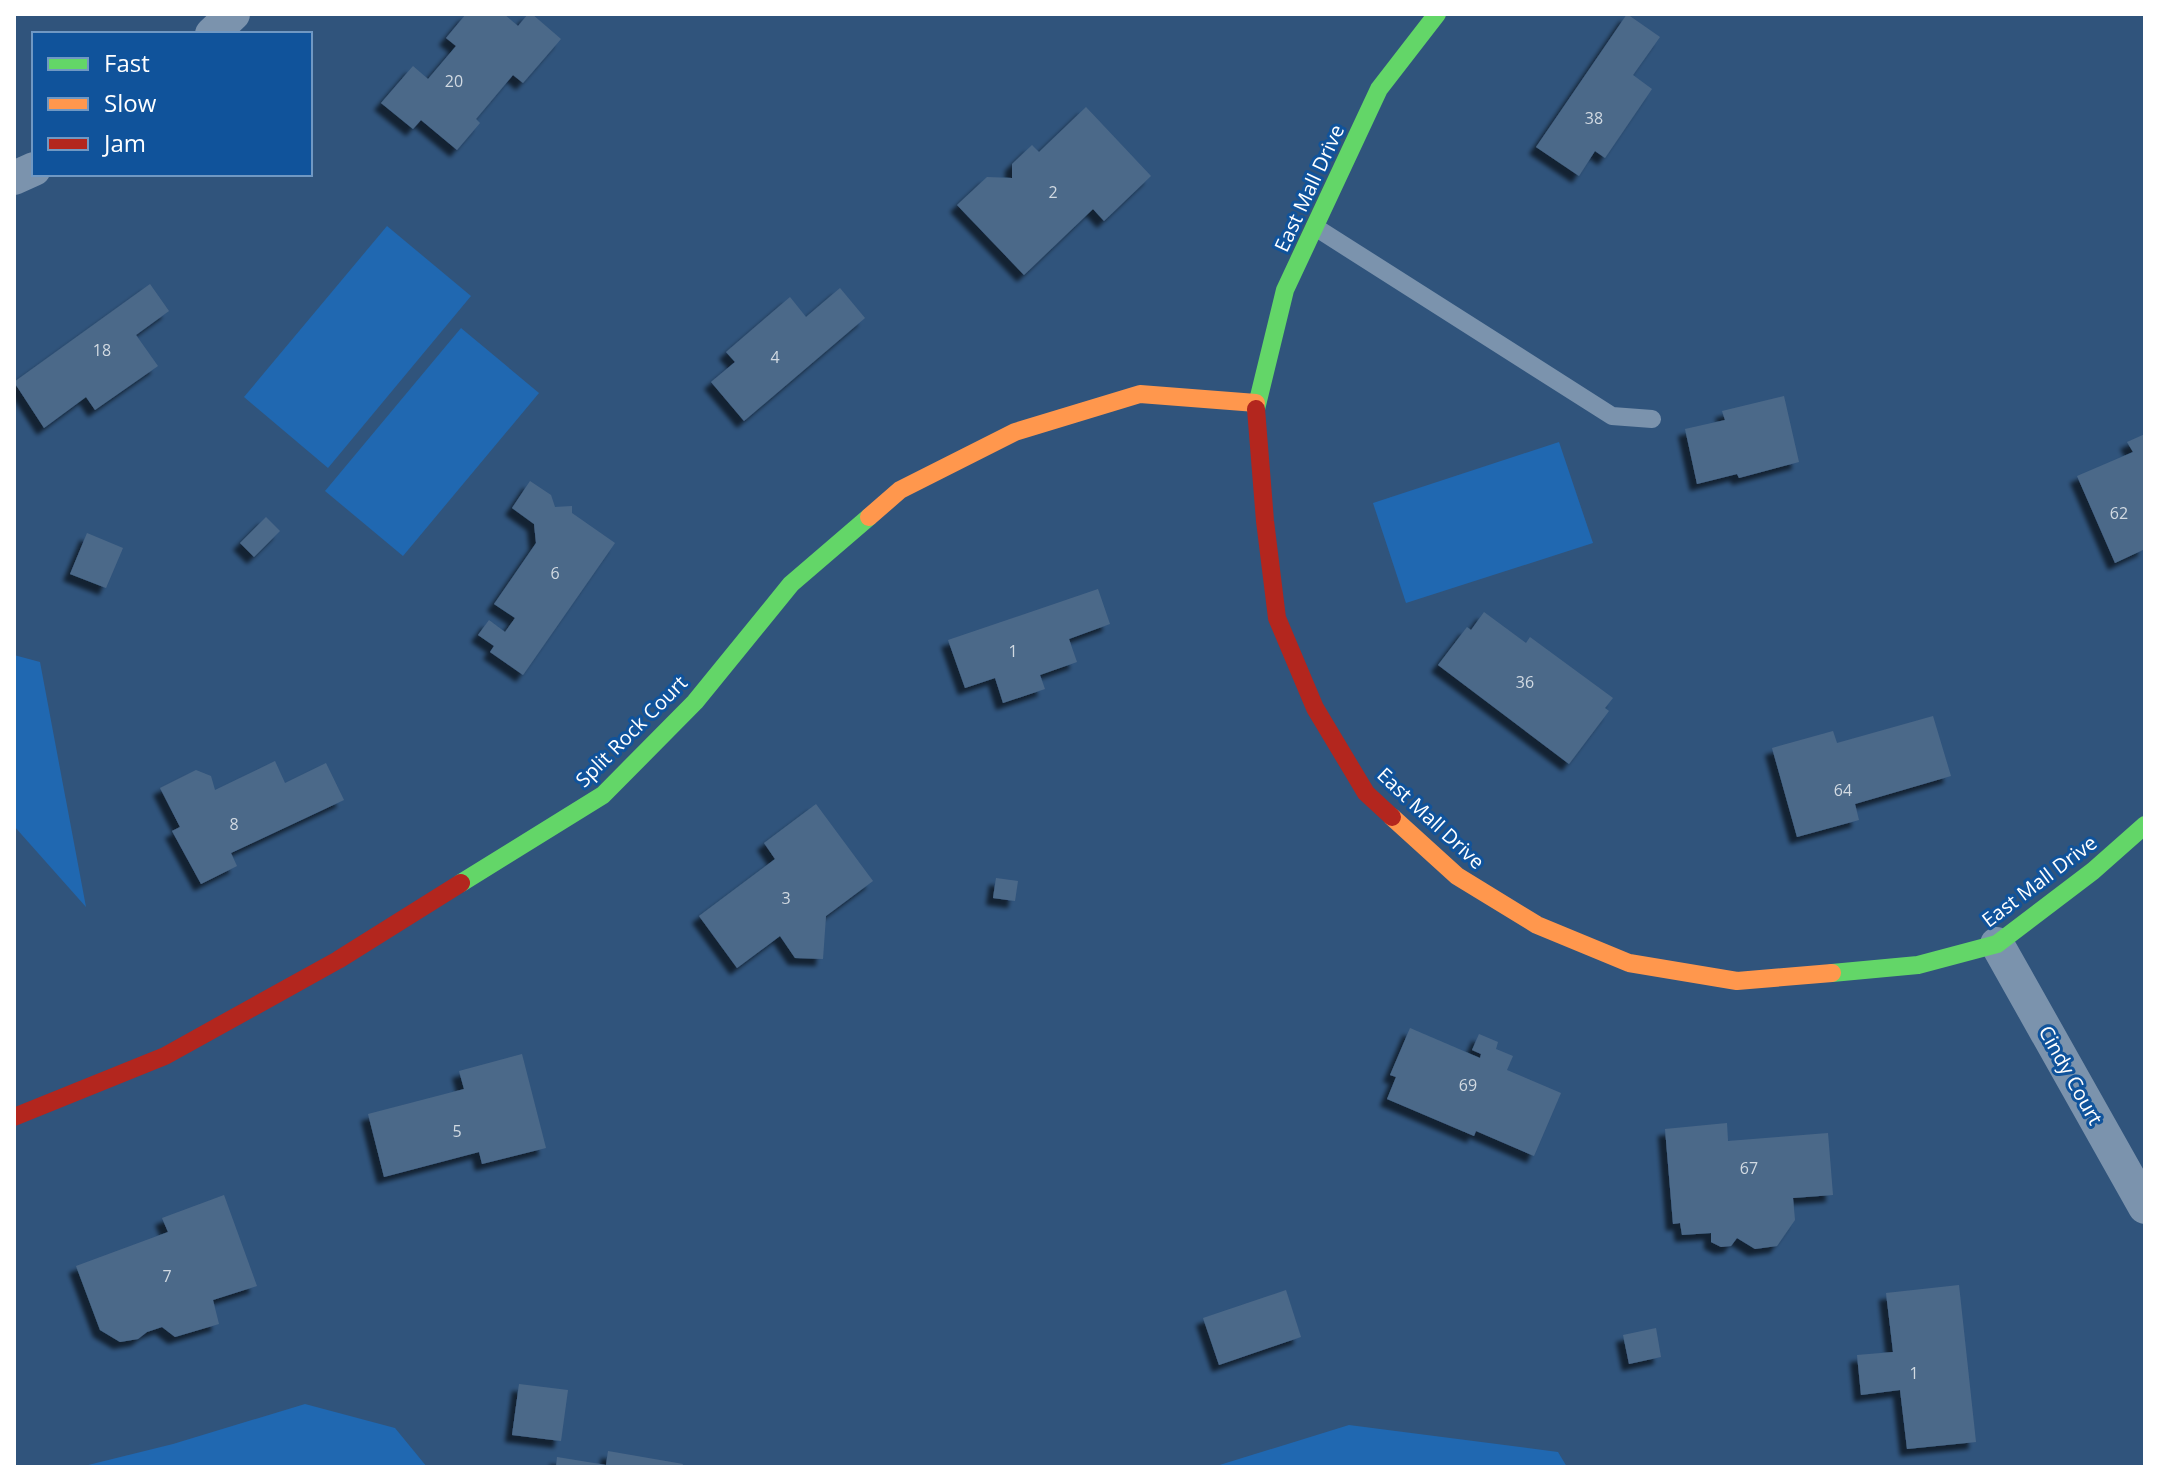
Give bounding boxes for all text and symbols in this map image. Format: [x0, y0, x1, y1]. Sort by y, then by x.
legend [32, 32, 312, 176]
text: Fast [104, 46, 150, 79]
house number: 20 [445, 70, 463, 92]
text: Slow [104, 86, 157, 119]
house number: 38 [1585, 107, 1603, 129]
street label: East Mall Drive [1268, 120, 1350, 256]
text: Jam [102, 126, 146, 159]
house number: 2 [1048, 181, 1058, 203]
house number: 18 [93, 339, 111, 361]
house number: 4 [770, 346, 780, 368]
house number: 62 [2110, 502, 2128, 524]
house number: 6 [550, 562, 560, 584]
house number: 1 [1008, 640, 1018, 662]
street label: Split Rock Court [569, 669, 693, 793]
house number: 36 [1516, 671, 1534, 693]
street label: East Mall Drive [1372, 761, 1490, 875]
house number: 64 [1834, 779, 1852, 801]
house number: 8 [229, 813, 239, 835]
street label: East Mall Drive [1976, 829, 2102, 933]
house number: 3 [781, 887, 791, 909]
street label: Cindy Court [2033, 1021, 2109, 1129]
house number: 69 [1459, 1074, 1477, 1096]
house number: 5 [452, 1120, 462, 1142]
house number: 67 [1740, 1157, 1758, 1179]
house number: 7 [162, 1265, 172, 1287]
house number: 1 [1909, 1362, 1919, 1384]

